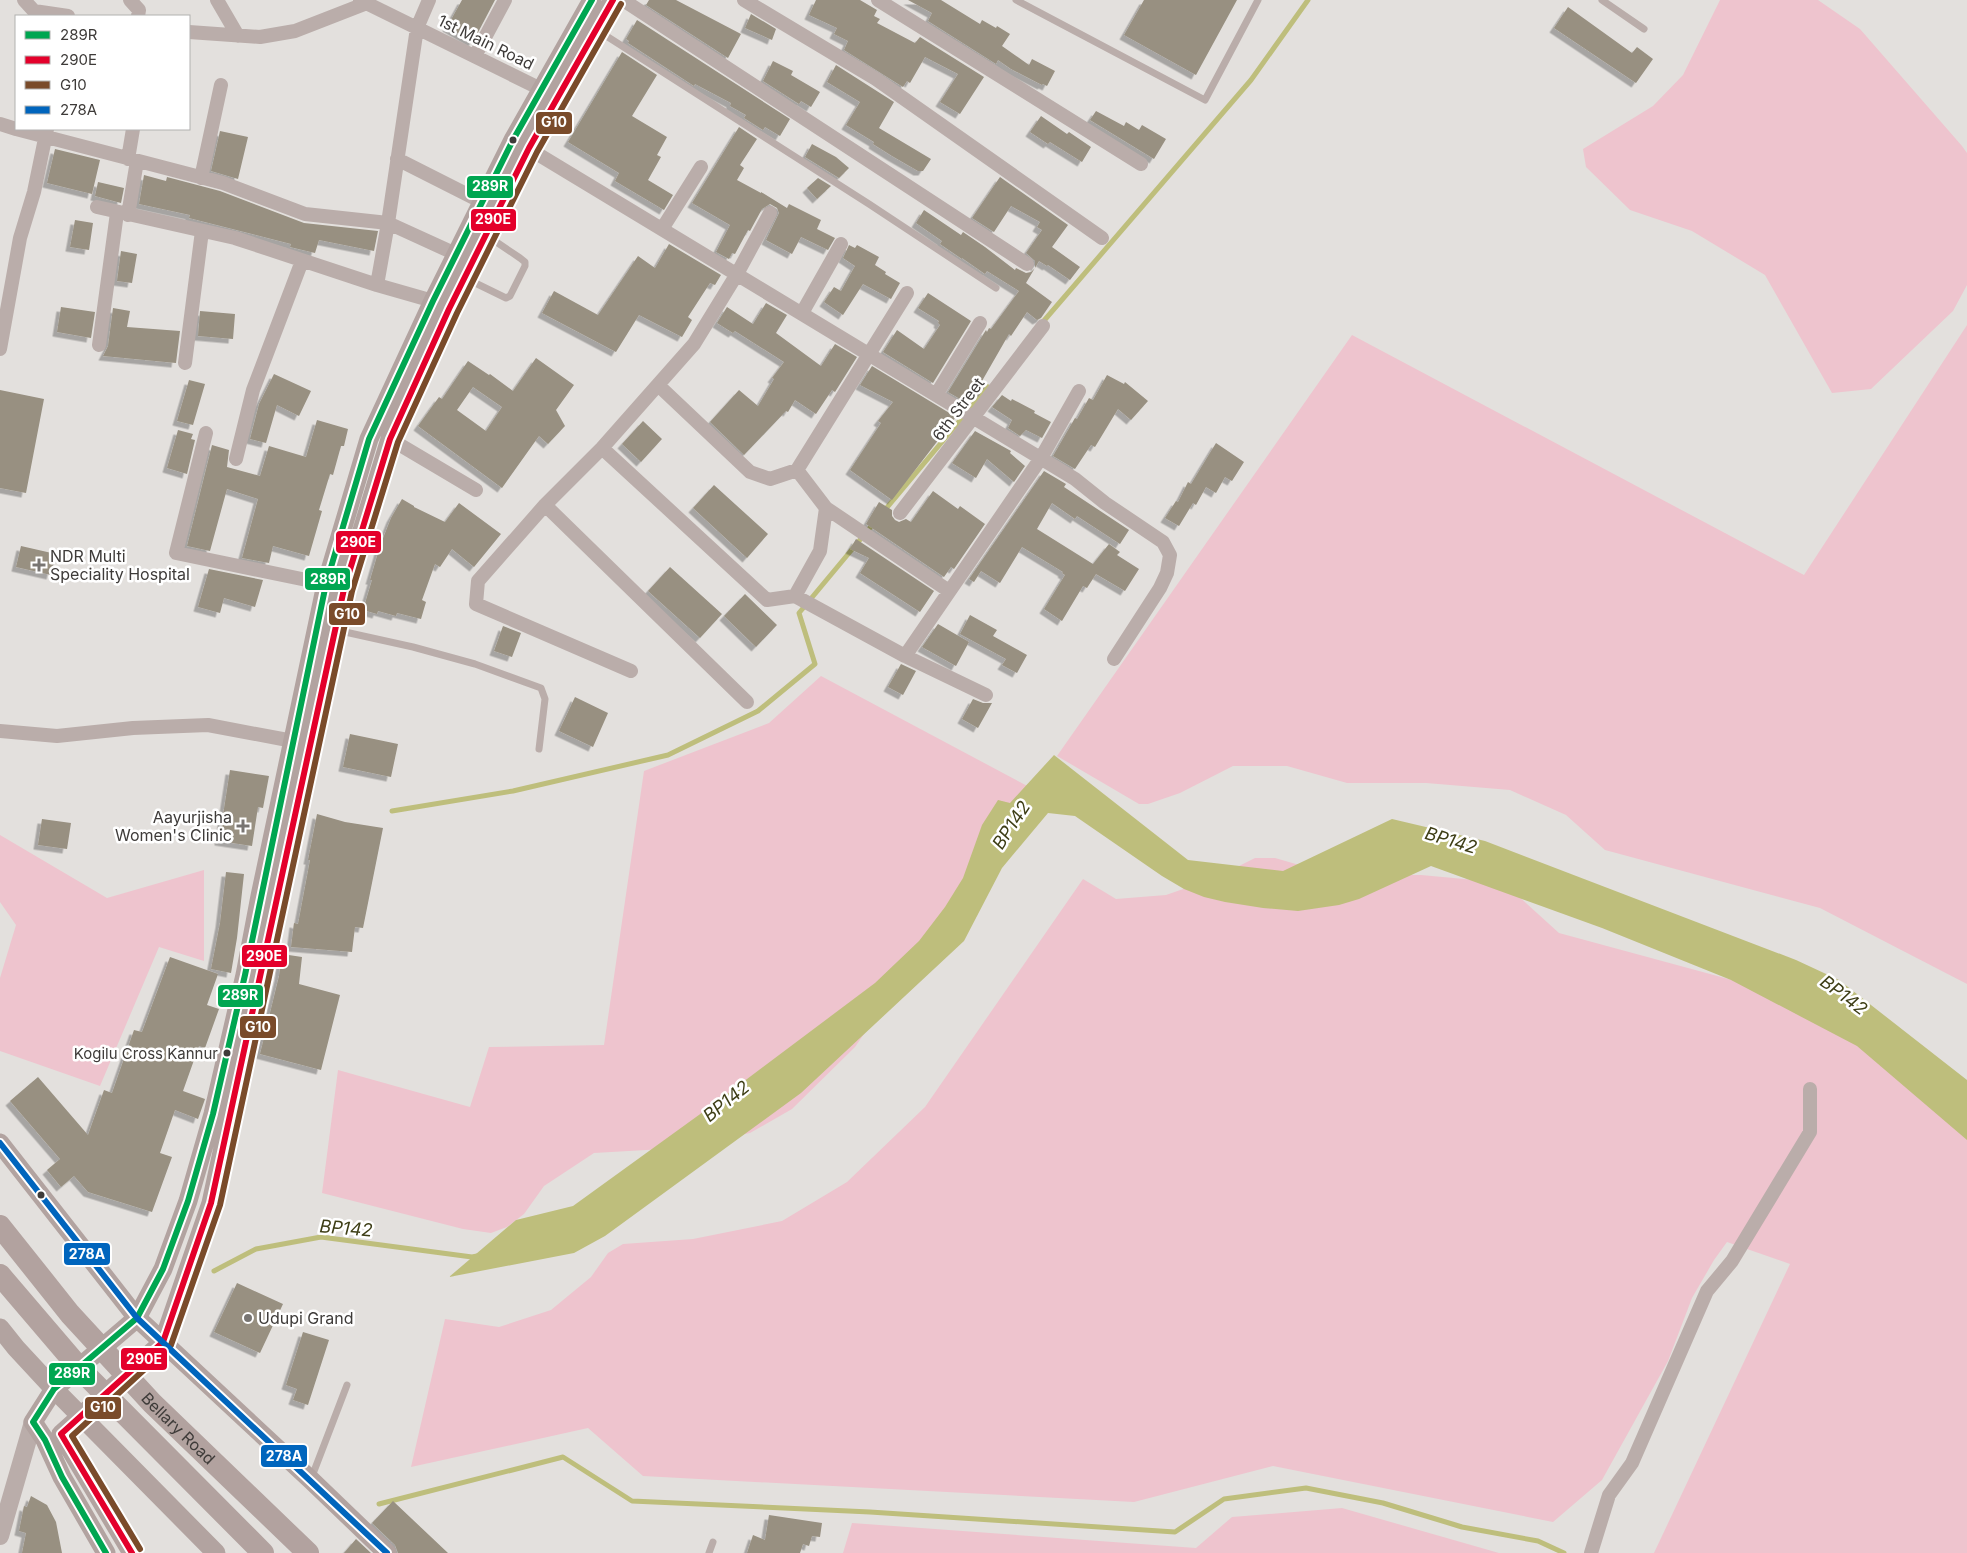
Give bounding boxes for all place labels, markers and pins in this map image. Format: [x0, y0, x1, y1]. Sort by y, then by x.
unlabelled marker [508, 135, 518, 145]
place label: NDR Multi Speciality Hospital [50, 546, 190, 584]
marker: NDR Multi Speciality Hospital [32, 558, 46, 572]
place label: Aayurjisha Women's Clinic [115, 807, 232, 845]
marker: Aayurjisha Women's Clinic [236, 819, 250, 833]
place label: Kogilu Cross Kannur [74, 1044, 218, 1063]
marker: Kogilu Cross Kannur [222, 1048, 232, 1058]
unlabelled marker [36, 1190, 46, 1200]
place label: Udupi Grand [258, 1308, 354, 1328]
marker: Udupi Grand [242, 1312, 254, 1324]

